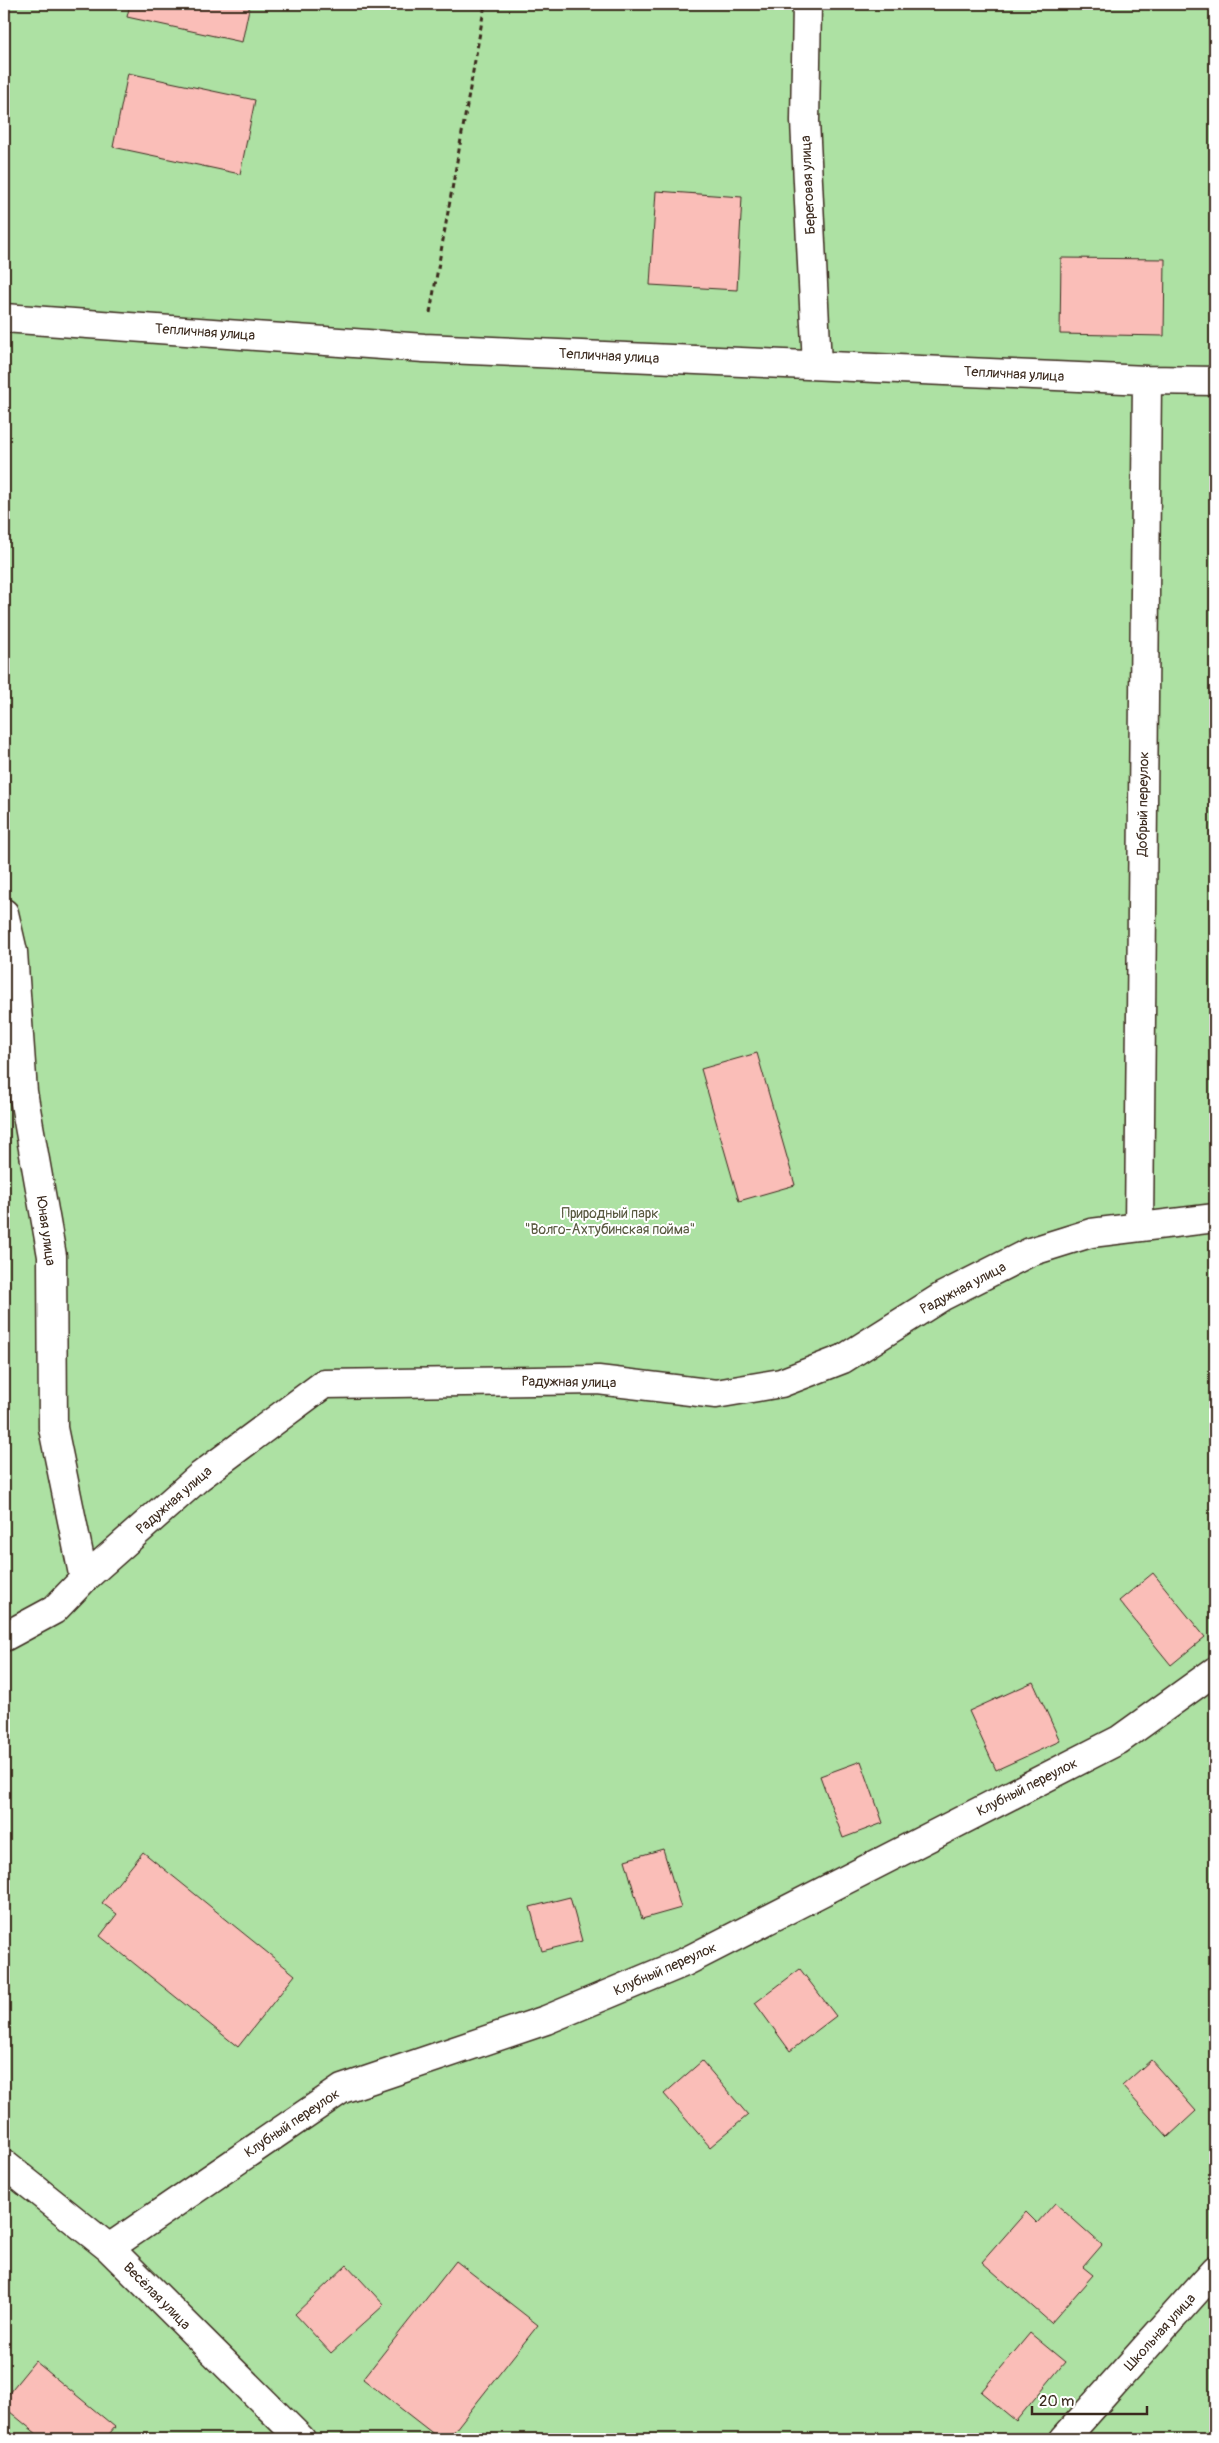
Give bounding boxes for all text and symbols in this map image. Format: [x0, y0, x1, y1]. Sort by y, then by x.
street label: Береговая улица [797, 135, 819, 235]
street label: Тепличная улица [154, 320, 256, 344]
street label: Тепличная улица [558, 345, 660, 367]
street label: Тепличная улица [963, 363, 1065, 385]
street label: Добрый переулок [1134, 751, 1152, 858]
street label: Юная улица [33, 1195, 59, 1267]
park label: Природный парк "Волго-Ахтубинская пойма" [525, 1205, 695, 1238]
street label: Радужная улица [917, 1258, 1009, 1318]
street label: Радужная улица [521, 1373, 617, 1391]
street label: Радужная улица [133, 1462, 215, 1538]
street label: Клубный переулок [974, 1754, 1080, 1820]
street label: Клубный переулок [611, 1939, 719, 1999]
street label: Клубный переулок [241, 2085, 343, 2161]
street label: Весёлая улица [120, 2259, 194, 2333]
street label: Школьная улица [1121, 2290, 1199, 2374]
scale bar [1032, 2383, 1146, 2415]
text: 20 m [1039, 2392, 1074, 2411]

